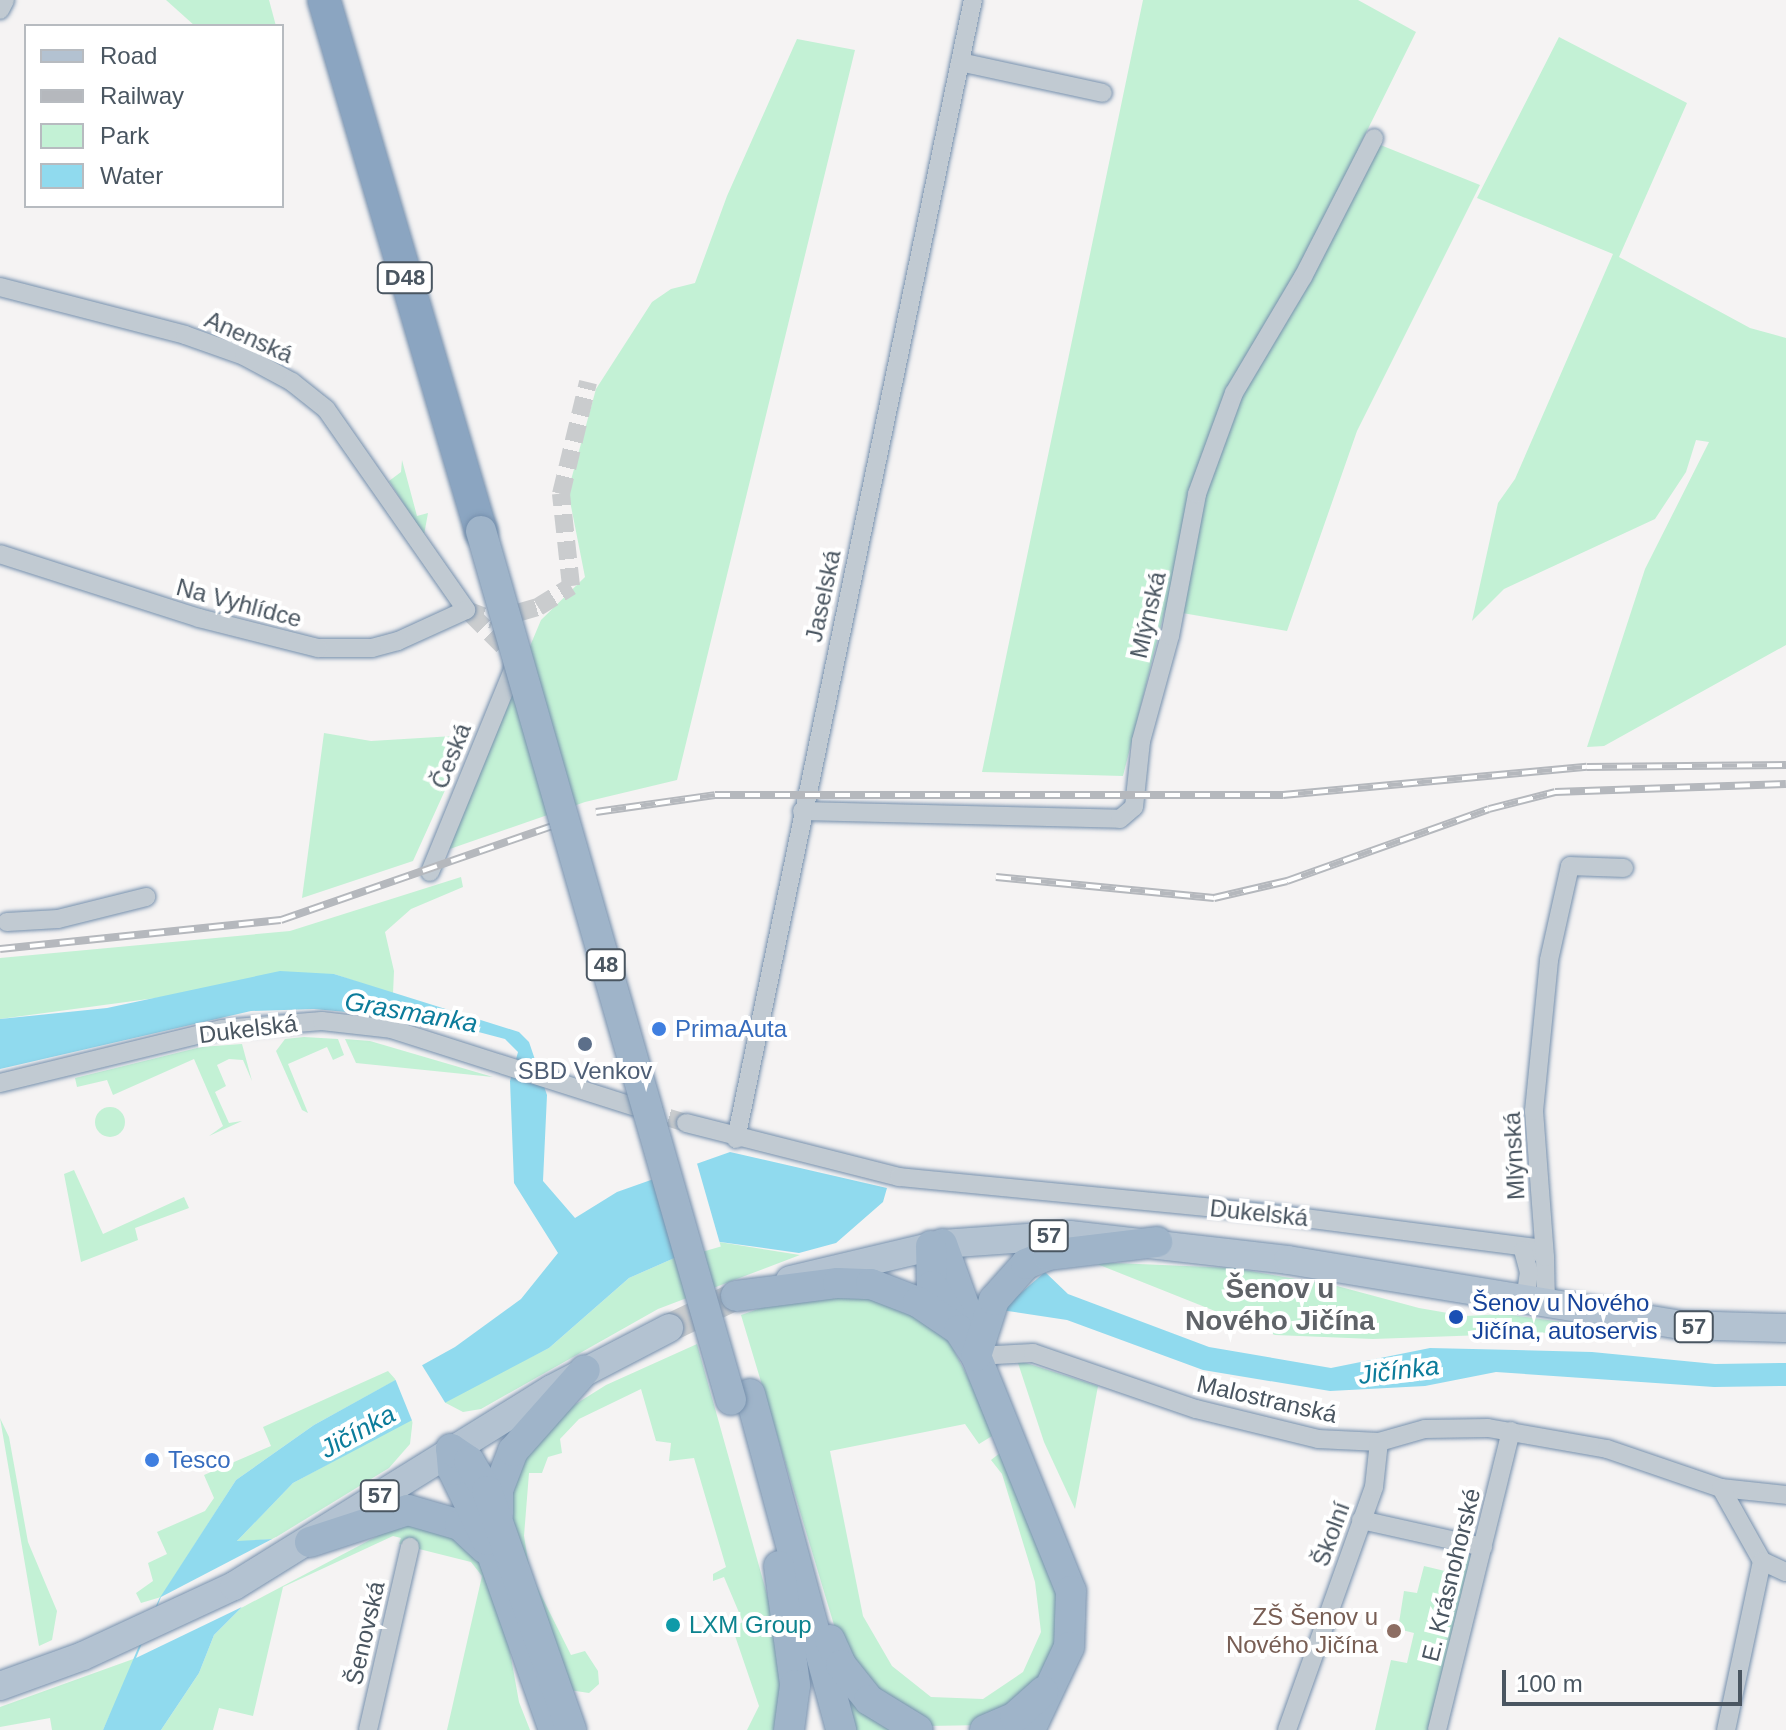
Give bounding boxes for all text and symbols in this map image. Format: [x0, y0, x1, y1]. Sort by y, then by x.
legend [24, 24, 284, 208]
text: Road [100, 42, 157, 69]
text: Railway [100, 82, 184, 109]
text: Park [100, 122, 149, 149]
text: Water [100, 162, 163, 189]
road number: D48 [375, 260, 435, 296]
street label: Anenská [200, 305, 298, 369]
street label: Jaselská [799, 547, 847, 645]
street label: Mlýnská [1124, 569, 1172, 661]
street label: Na Vyhlídce [173, 572, 305, 634]
street label: Česká [425, 719, 477, 793]
road number: 48 [584, 947, 628, 983]
water label: Grasmanka [342, 986, 480, 1040]
street label: Dukelská [197, 1009, 299, 1049]
place label: PrimaAuta [675, 1015, 787, 1043]
marker: PrimaAuta [650, 1020, 668, 1038]
marker: SBD Venkov [576, 1035, 594, 1053]
place label: SBD Venkov [518, 1057, 652, 1085]
street label: Mlýnská [1497, 1111, 1531, 1201]
street label: Dukelská [1208, 1194, 1310, 1232]
road number: 57 [1027, 1218, 1071, 1254]
district label: Šenov u Nového Jičína [1185, 1272, 1375, 1338]
place label: Šenov u Nového Jičína, autoservis [1472, 1289, 1657, 1345]
marker: Šenov u Nového Jičína, autoservis [1447, 1308, 1465, 1326]
road number: 57 [1672, 1309, 1716, 1345]
water label: Jičínka [1357, 1351, 1441, 1391]
street label: Malostranská [1194, 1369, 1340, 1429]
water label: Jičínka [315, 1399, 401, 1465]
place label: Tesco [168, 1446, 231, 1474]
marker: Tesco [143, 1451, 161, 1469]
road number: 57 [358, 1478, 402, 1514]
street label: E. Krásnohorské [1416, 1485, 1486, 1665]
street label: Školní [1306, 1498, 1356, 1570]
street label: Šenovská [339, 1578, 391, 1688]
place label: ZŠ Šenov u Nového Jičína [1226, 1603, 1378, 1659]
place label: LXM Group [689, 1611, 812, 1639]
marker: LXM Group [664, 1616, 682, 1634]
marker: ZŠ Šenov u Nového Jičína [1385, 1622, 1403, 1640]
scale bar [1506, 1654, 1746, 1704]
text: 100 m [1516, 1670, 1583, 1697]

